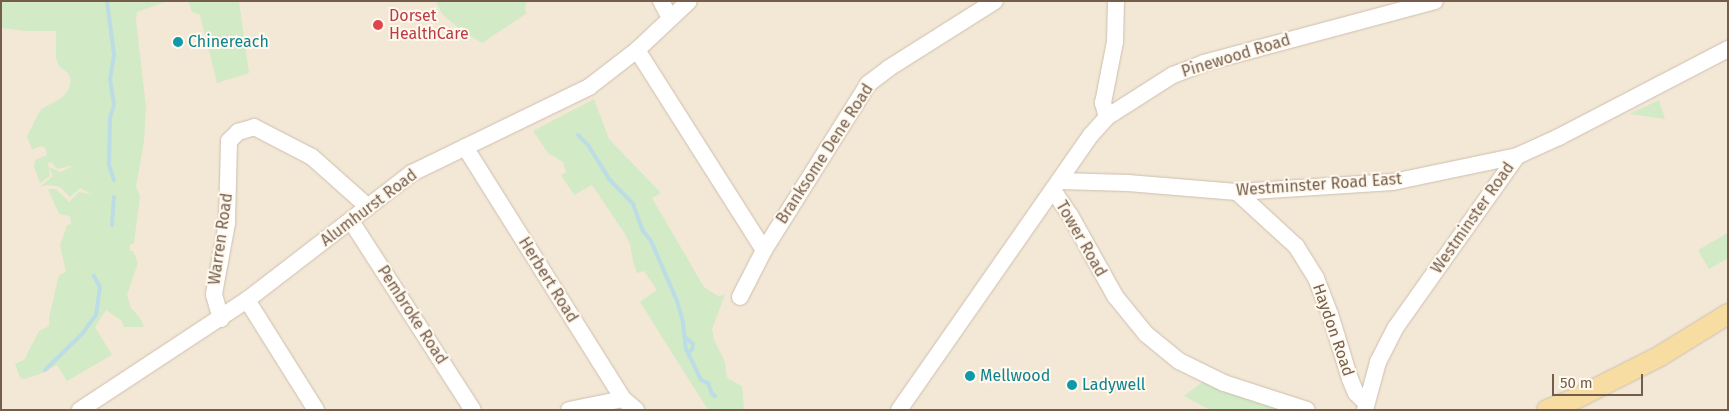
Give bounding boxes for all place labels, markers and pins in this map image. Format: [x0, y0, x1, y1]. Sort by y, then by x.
place label: Dorset HealthCare [389, 6, 469, 44]
marker: Dorset HealthCare [371, 18, 385, 32]
place label: Chinereach [188, 32, 269, 52]
marker: Chinereach [172, 36, 184, 48]
place label: Mellwood [980, 366, 1050, 386]
marker: Mellwood [964, 370, 976, 382]
place label: Ladywell [1082, 375, 1146, 395]
marker: Ladywell [1066, 379, 1078, 391]

